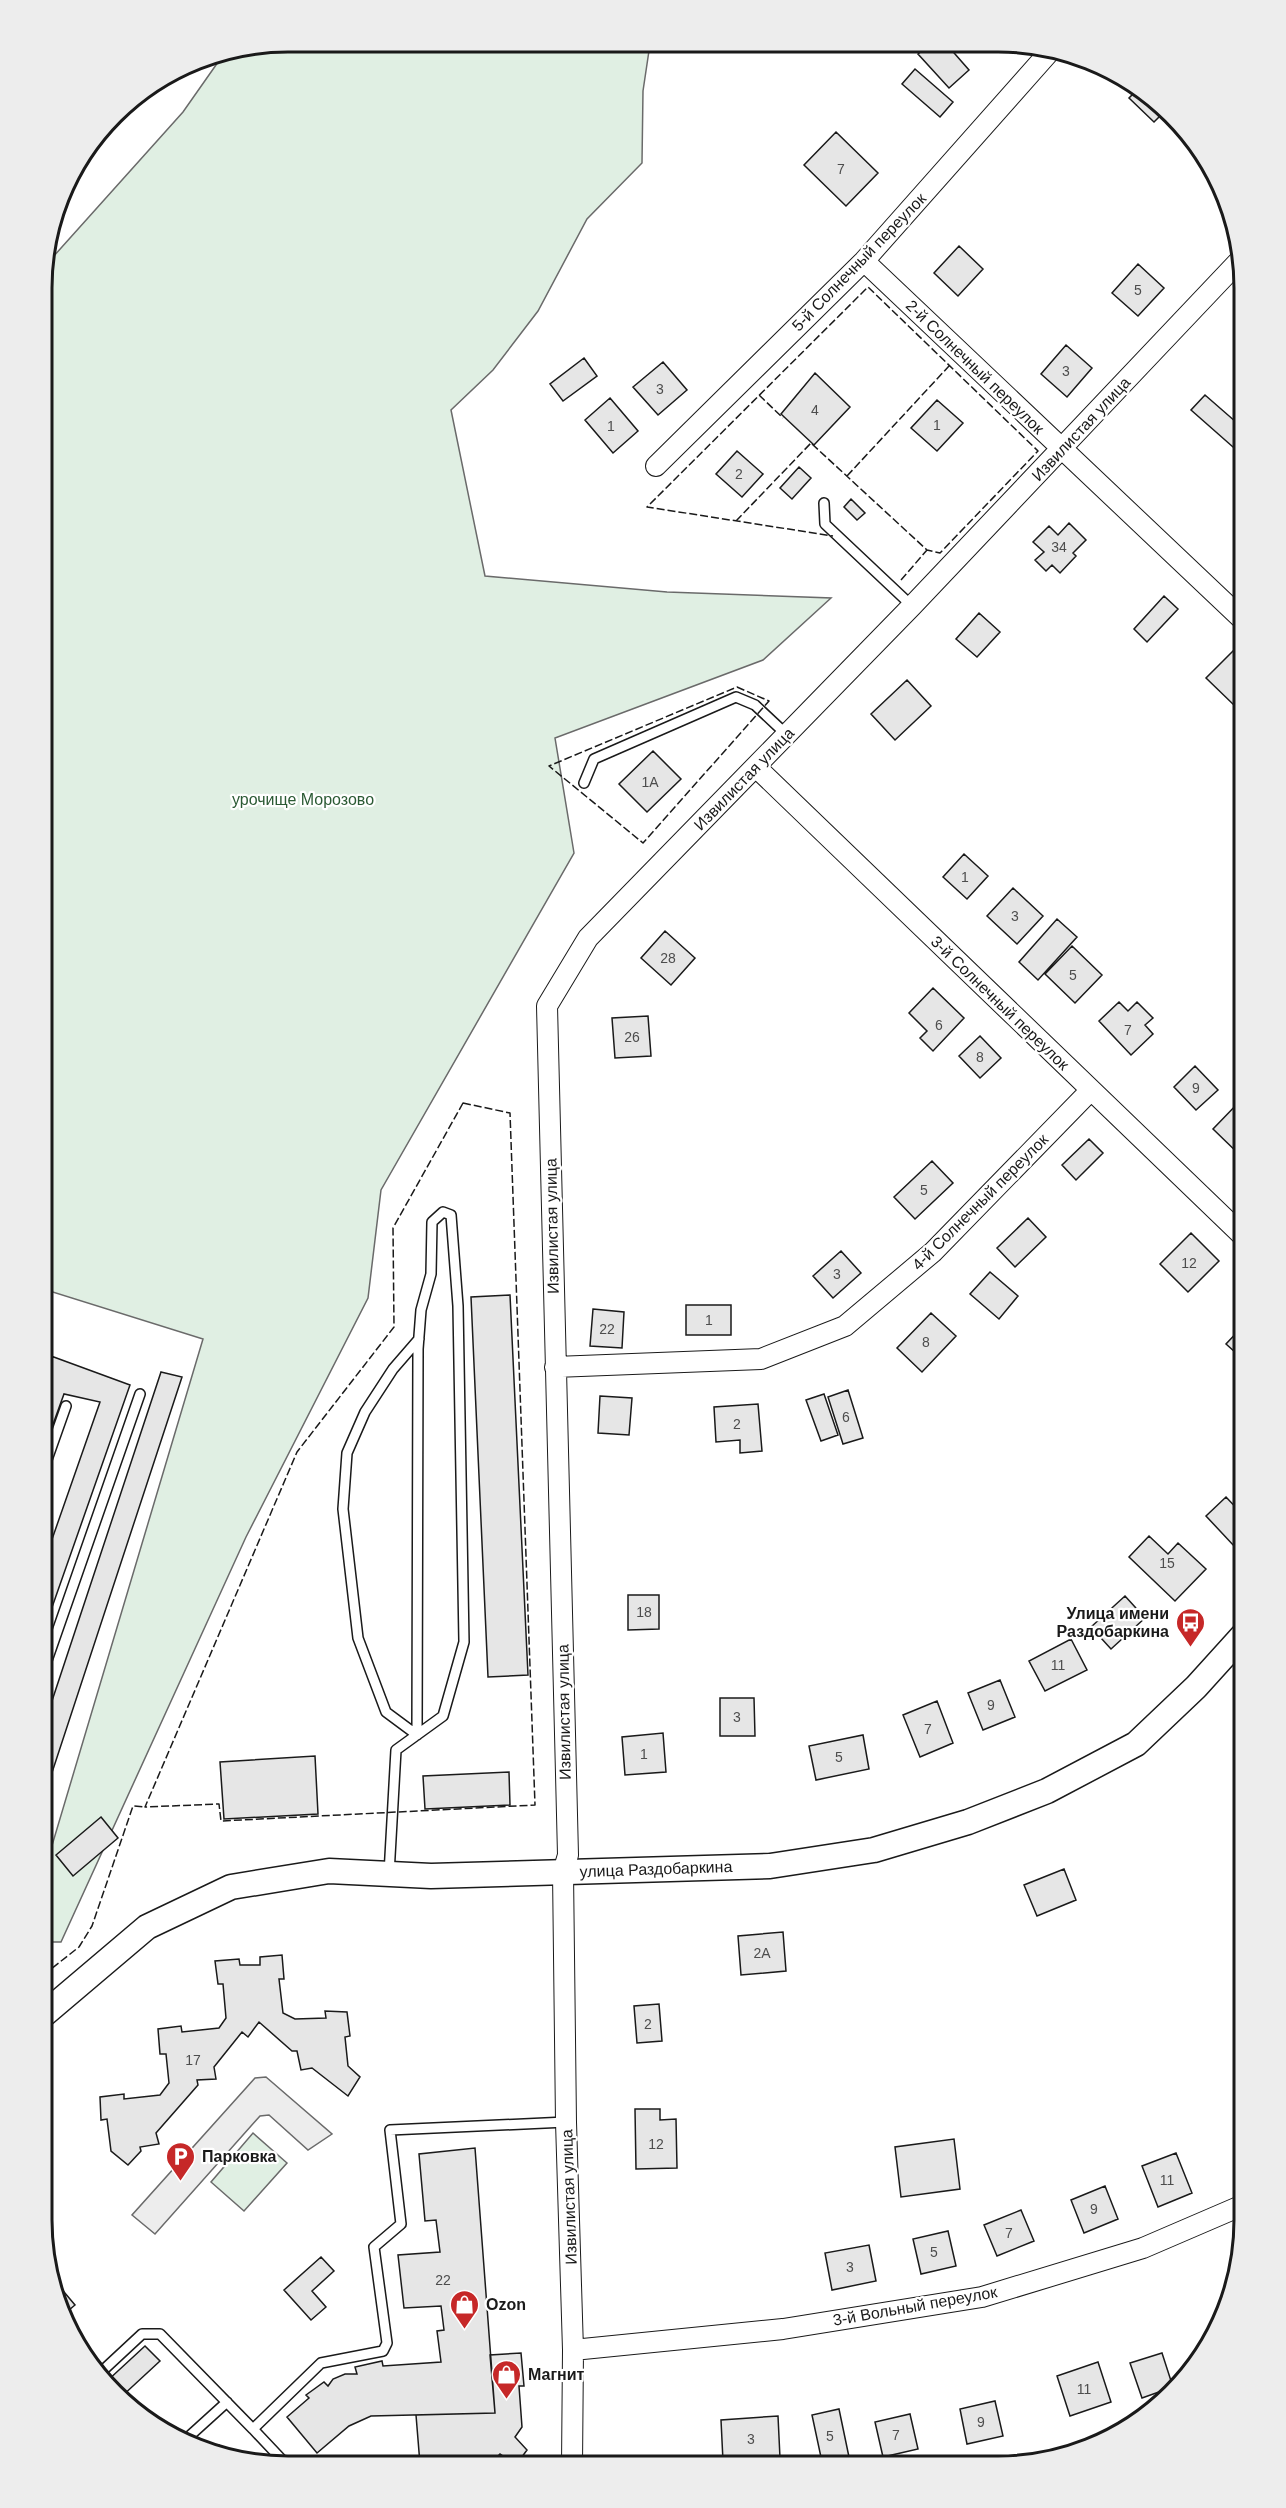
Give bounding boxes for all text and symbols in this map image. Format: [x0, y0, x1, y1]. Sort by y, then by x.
house number: 7 [837, 161, 845, 177]
street label: 5-й Солнечный переулок [789, 189, 930, 334]
house number: 5 [1134, 282, 1142, 298]
street label: 2-й Солнечный переулок [903, 297, 1048, 438]
house number: 3 [1062, 363, 1070, 379]
street label: Извилистая улица [1029, 374, 1134, 484]
house number: 3 [656, 381, 664, 397]
house number: 4 [811, 402, 819, 418]
house number: 1 [933, 417, 941, 433]
house number: 1 [607, 418, 615, 434]
house number: 2 [735, 466, 743, 482]
house number: 34 [1051, 539, 1067, 555]
street label: Извилистая улица [691, 724, 797, 834]
house number: 1А [641, 774, 659, 790]
park label: урочище Морозово [232, 791, 374, 808]
house number: 1 [961, 869, 969, 885]
house number: 3 [1011, 908, 1019, 924]
street label: 3-й Солнечный переулок [928, 933, 1073, 1074]
house number: 28 [660, 950, 676, 966]
house number: 5 [1069, 967, 1077, 983]
house number: 6 [935, 1017, 943, 1033]
house number: 7 [1124, 1022, 1132, 1038]
house number: 26 [624, 1029, 640, 1045]
house number: 8 [976, 1049, 984, 1065]
house number: 9 [1192, 1080, 1200, 1096]
street label: 4-й Солнечный переулок [909, 1130, 1052, 1273]
street label: Извилистая улица [542, 1158, 562, 1294]
house number: 5 [920, 1182, 928, 1198]
house number: 12 [1181, 1255, 1197, 1271]
house number: 3 [833, 1266, 841, 1282]
house number: 1 [705, 1312, 713, 1328]
house number: 22 [599, 1321, 615, 1337]
house number: 8 [922, 1334, 930, 1350]
house number: 6 [842, 1409, 850, 1425]
house number: 2 [733, 1416, 741, 1432]
house number: 15 [1159, 1555, 1175, 1571]
house number: 18 [636, 1604, 652, 1620]
place label: Улица имени Раздобаркина [1057, 1605, 1169, 1640]
bus stop icon: Улица имени Раздобаркина [1174, 1606, 1206, 1648]
street label: Извилистая улица [554, 1644, 574, 1780]
house number: 11 [1051, 1657, 1065, 1673]
house number: 9 [987, 1697, 995, 1713]
house number: 3 [733, 1709, 741, 1725]
house number: 7 [924, 1721, 932, 1737]
house number: 1 [640, 1746, 648, 1762]
house number: 5 [835, 1749, 843, 1765]
street label: улица Раздобаркина [579, 1858, 733, 1880]
house number: 2А [753, 1945, 771, 1961]
house number: 2 [644, 2016, 652, 2032]
house number: 17 [185, 2052, 201, 2068]
street label: Извилистая улица [558, 2129, 580, 2265]
house number: 12 [648, 2136, 664, 2152]
parking icon: Парковка [165, 2140, 197, 2182]
place label: Парковка [202, 2148, 277, 2165]
house number: 11 [1160, 2172, 1174, 2188]
house number: 9 [1090, 2201, 1098, 2217]
house number: 7 [1005, 2225, 1013, 2241]
house number: 5 [930, 2244, 938, 2260]
house number: 3 [846, 2259, 854, 2275]
house number: 22 [435, 2272, 451, 2288]
street label: 3-й Вольный переулок [832, 2283, 999, 2329]
shop icon: Ozon [449, 2288, 481, 2330]
place label: Ozon [486, 2296, 526, 2313]
shop icon: Магнит [491, 2358, 523, 2400]
place label: Магнит [528, 2366, 585, 2383]
house number: 11 [1077, 2381, 1091, 2397]
house number: 9 [977, 2414, 985, 2430]
house number: 7 [892, 2427, 900, 2443]
house number: 5 [826, 2428, 834, 2444]
house number: 3 [747, 2431, 755, 2447]

